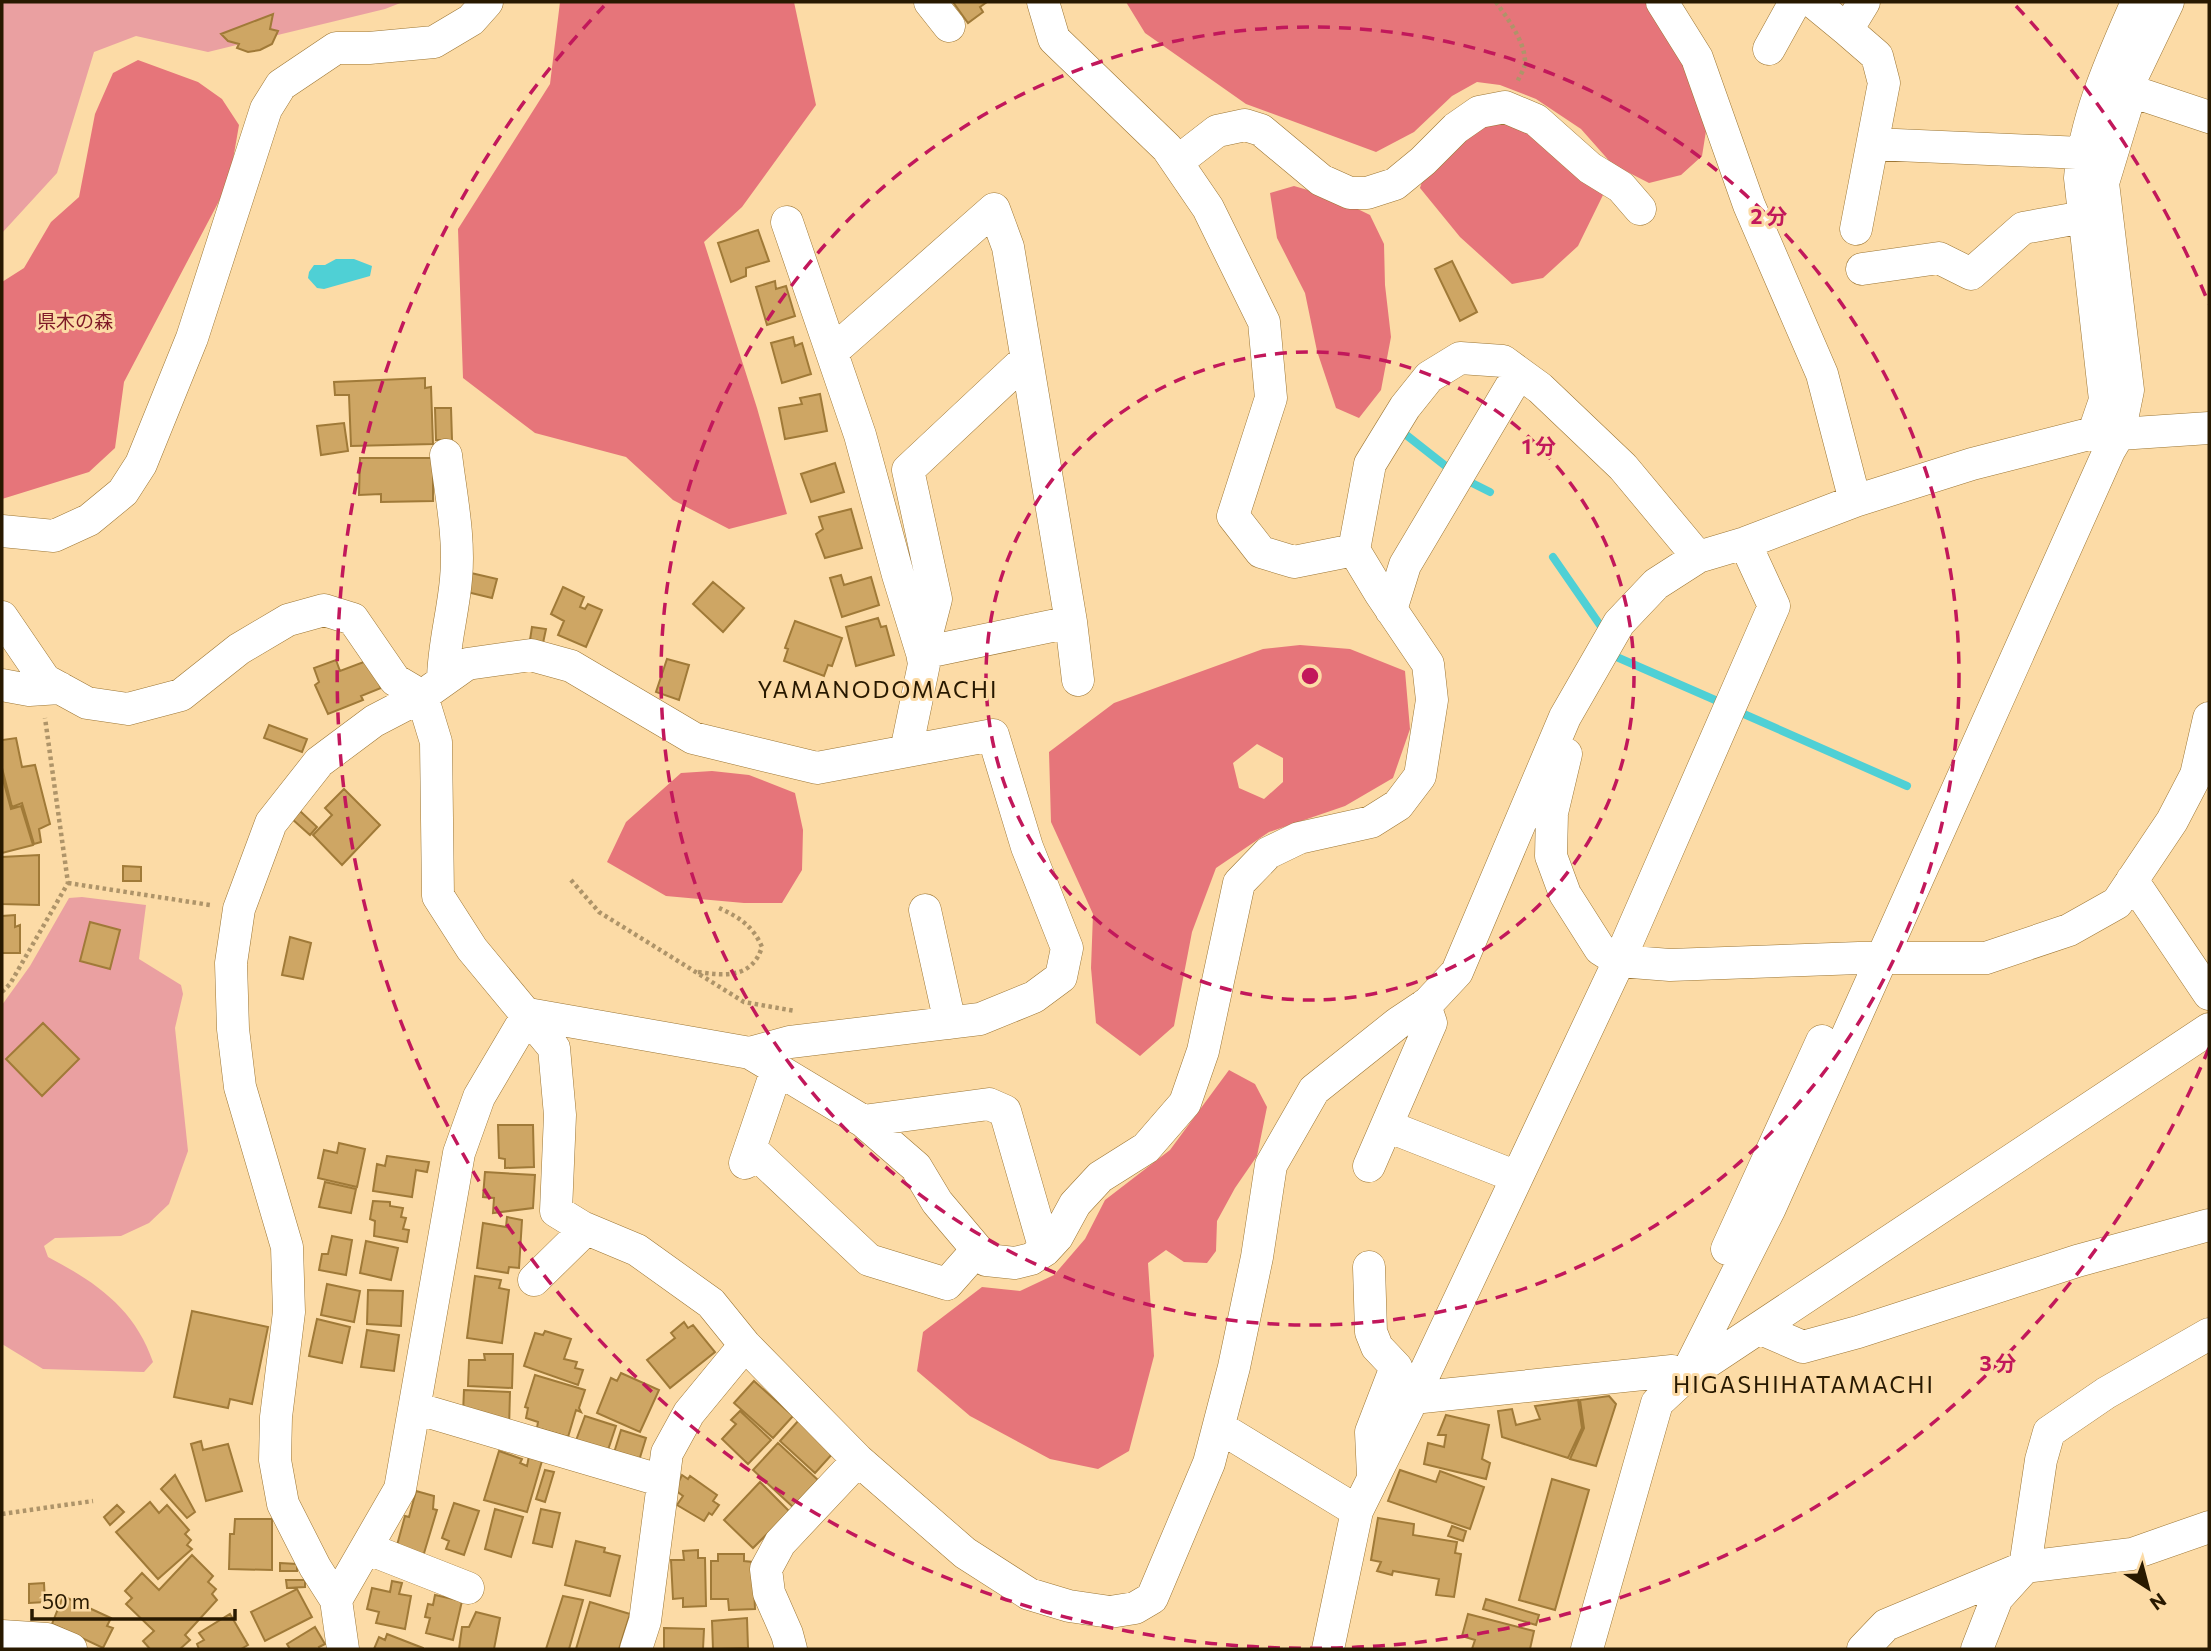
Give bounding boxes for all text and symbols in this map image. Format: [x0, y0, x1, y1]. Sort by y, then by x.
text: 2 分 [1751, 203, 1787, 228]
park label: 県木の森 [37, 309, 113, 332]
text: 1 分 [1522, 433, 1556, 458]
centre of rings [1298, 664, 1322, 688]
district label: YAMANODOMACHI [758, 675, 998, 703]
text: 3 分 [1979, 1350, 2017, 1375]
district label: HIGASHIHATAMACHI [1673, 1370, 1935, 1398]
north arrow [2113, 1553, 2183, 1623]
scale bar [32, 1578, 234, 1622]
text: 50 m [42, 1588, 90, 1613]
text: N [2146, 1589, 2171, 1616]

